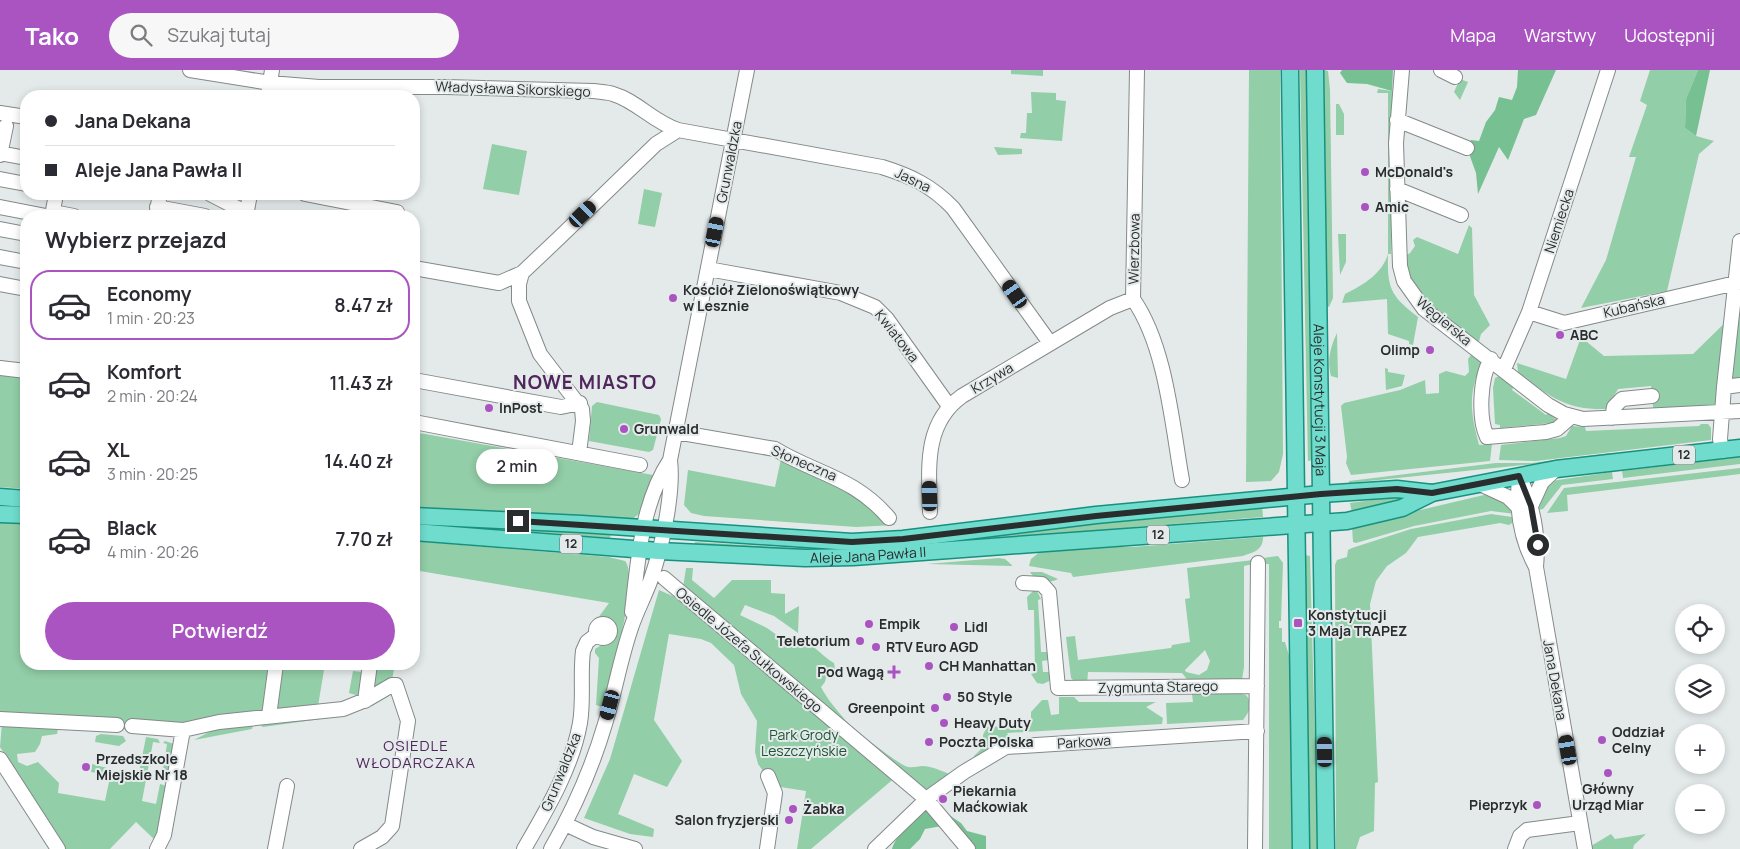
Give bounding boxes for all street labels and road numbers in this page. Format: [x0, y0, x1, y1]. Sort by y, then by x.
street label: Władysława Sikorskiego [435, 76, 591, 101]
street label: Grunwaldzka [711, 119, 746, 205]
street label: Jasna [892, 163, 934, 196]
street label: Niemiecka [1539, 186, 1578, 255]
street label: Wierzbowa [1123, 213, 1144, 285]
street label: Kubańska [1601, 289, 1667, 322]
street label: Węgierska [1412, 292, 1476, 350]
street label: Kwiatowa [871, 306, 924, 366]
street label: Aleje Konstytucji 3 Maja [1310, 324, 1331, 476]
street label: Krzywa [967, 358, 1016, 398]
street label: Słoneczna [768, 440, 840, 485]
road number: 12 [1673, 446, 1695, 464]
road number: 12 [1147, 526, 1169, 544]
road number: 12 [560, 534, 582, 554]
street label: Aleje Jana Pawła II [810, 542, 927, 567]
street label: Osiedle Józefa Sułkowskiego [672, 583, 827, 717]
street label: Jana Dekana [1539, 638, 1572, 722]
street label: Zygmunta Starego [1098, 676, 1218, 697]
street label: Grunwaldzka [536, 730, 585, 814]
street label: Parkowa [1056, 730, 1111, 753]

